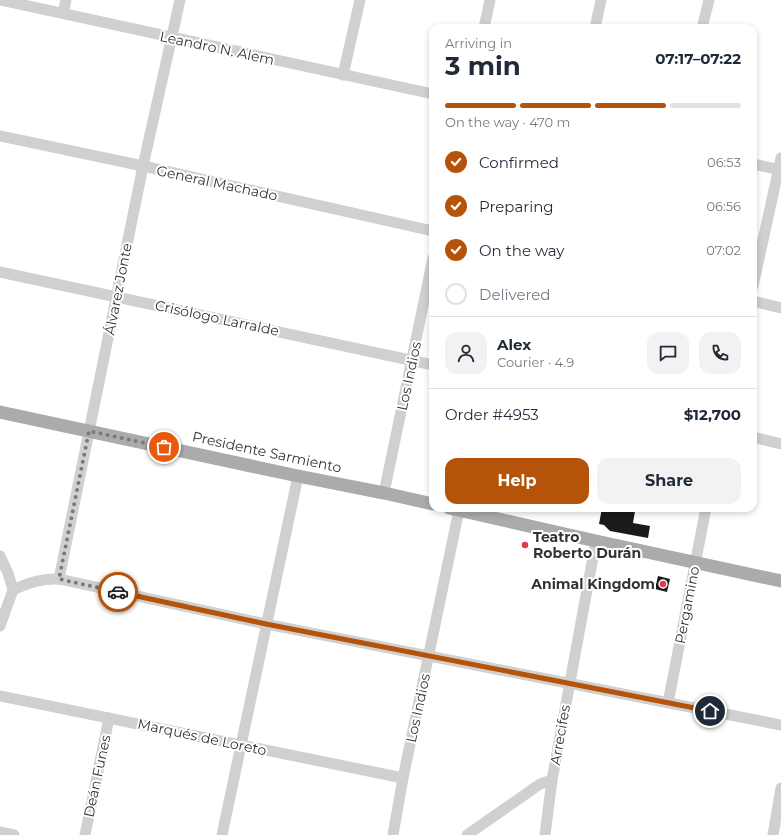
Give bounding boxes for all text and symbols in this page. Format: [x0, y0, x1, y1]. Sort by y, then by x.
street label: Leandro N. Alem [158, 27, 276, 69]
text: Arriving in [445, 35, 512, 51]
text: 07:17–07:22 [655, 49, 741, 68]
text: 3 min [445, 50, 521, 82]
text: On the way · 470 m [445, 114, 570, 130]
icon: check [445, 151, 467, 173]
text: Confirmed [479, 153, 559, 172]
text: 06:53 [707, 154, 741, 170]
street label: General Machado [155, 161, 279, 205]
icon: check [445, 195, 467, 217]
text: Preparing [479, 197, 554, 216]
text: 06:56 [706, 198, 741, 214]
icon: check [445, 239, 467, 261]
text: On the way [479, 241, 564, 260]
street label: Álvarez Jonte [100, 242, 136, 336]
text: 07:02 [706, 242, 741, 258]
text: Delivered [479, 285, 551, 304]
street label: Crisólogo Larralde [153, 296, 281, 340]
button: person [445, 332, 487, 374]
button: chat [647, 332, 689, 374]
button: phone [699, 332, 741, 374]
text: Alex [497, 335, 531, 354]
street label: Los Indios [393, 340, 425, 412]
text: Courier · 4.9 [497, 354, 574, 370]
text: Order #4953 [445, 405, 539, 424]
text: $12,700 [684, 405, 741, 424]
street label: Presidente Sarmiento [191, 427, 344, 477]
pin [147, 430, 181, 464]
icon: bag [153, 436, 175, 458]
button: Help [445, 458, 589, 504]
button: Share [597, 458, 741, 504]
place label: Teatro Roberto Durán [533, 528, 641, 562]
marker: Teatro Roberto Durán [520, 540, 530, 550]
street label: Pergamino [671, 565, 703, 645]
courier [98, 572, 138, 612]
place label: Animal Kingdom [530, 575, 655, 593]
marker: Animal Kingdom [658, 579, 668, 589]
icon: car [107, 581, 129, 603]
street label: Los Indios [402, 672, 434, 744]
pin [693, 694, 727, 728]
icon: home [699, 700, 721, 722]
street label: Arrecifes [546, 703, 574, 767]
street label: Marqués de Loreto [136, 715, 268, 760]
street label: Deán Funes [79, 733, 115, 819]

